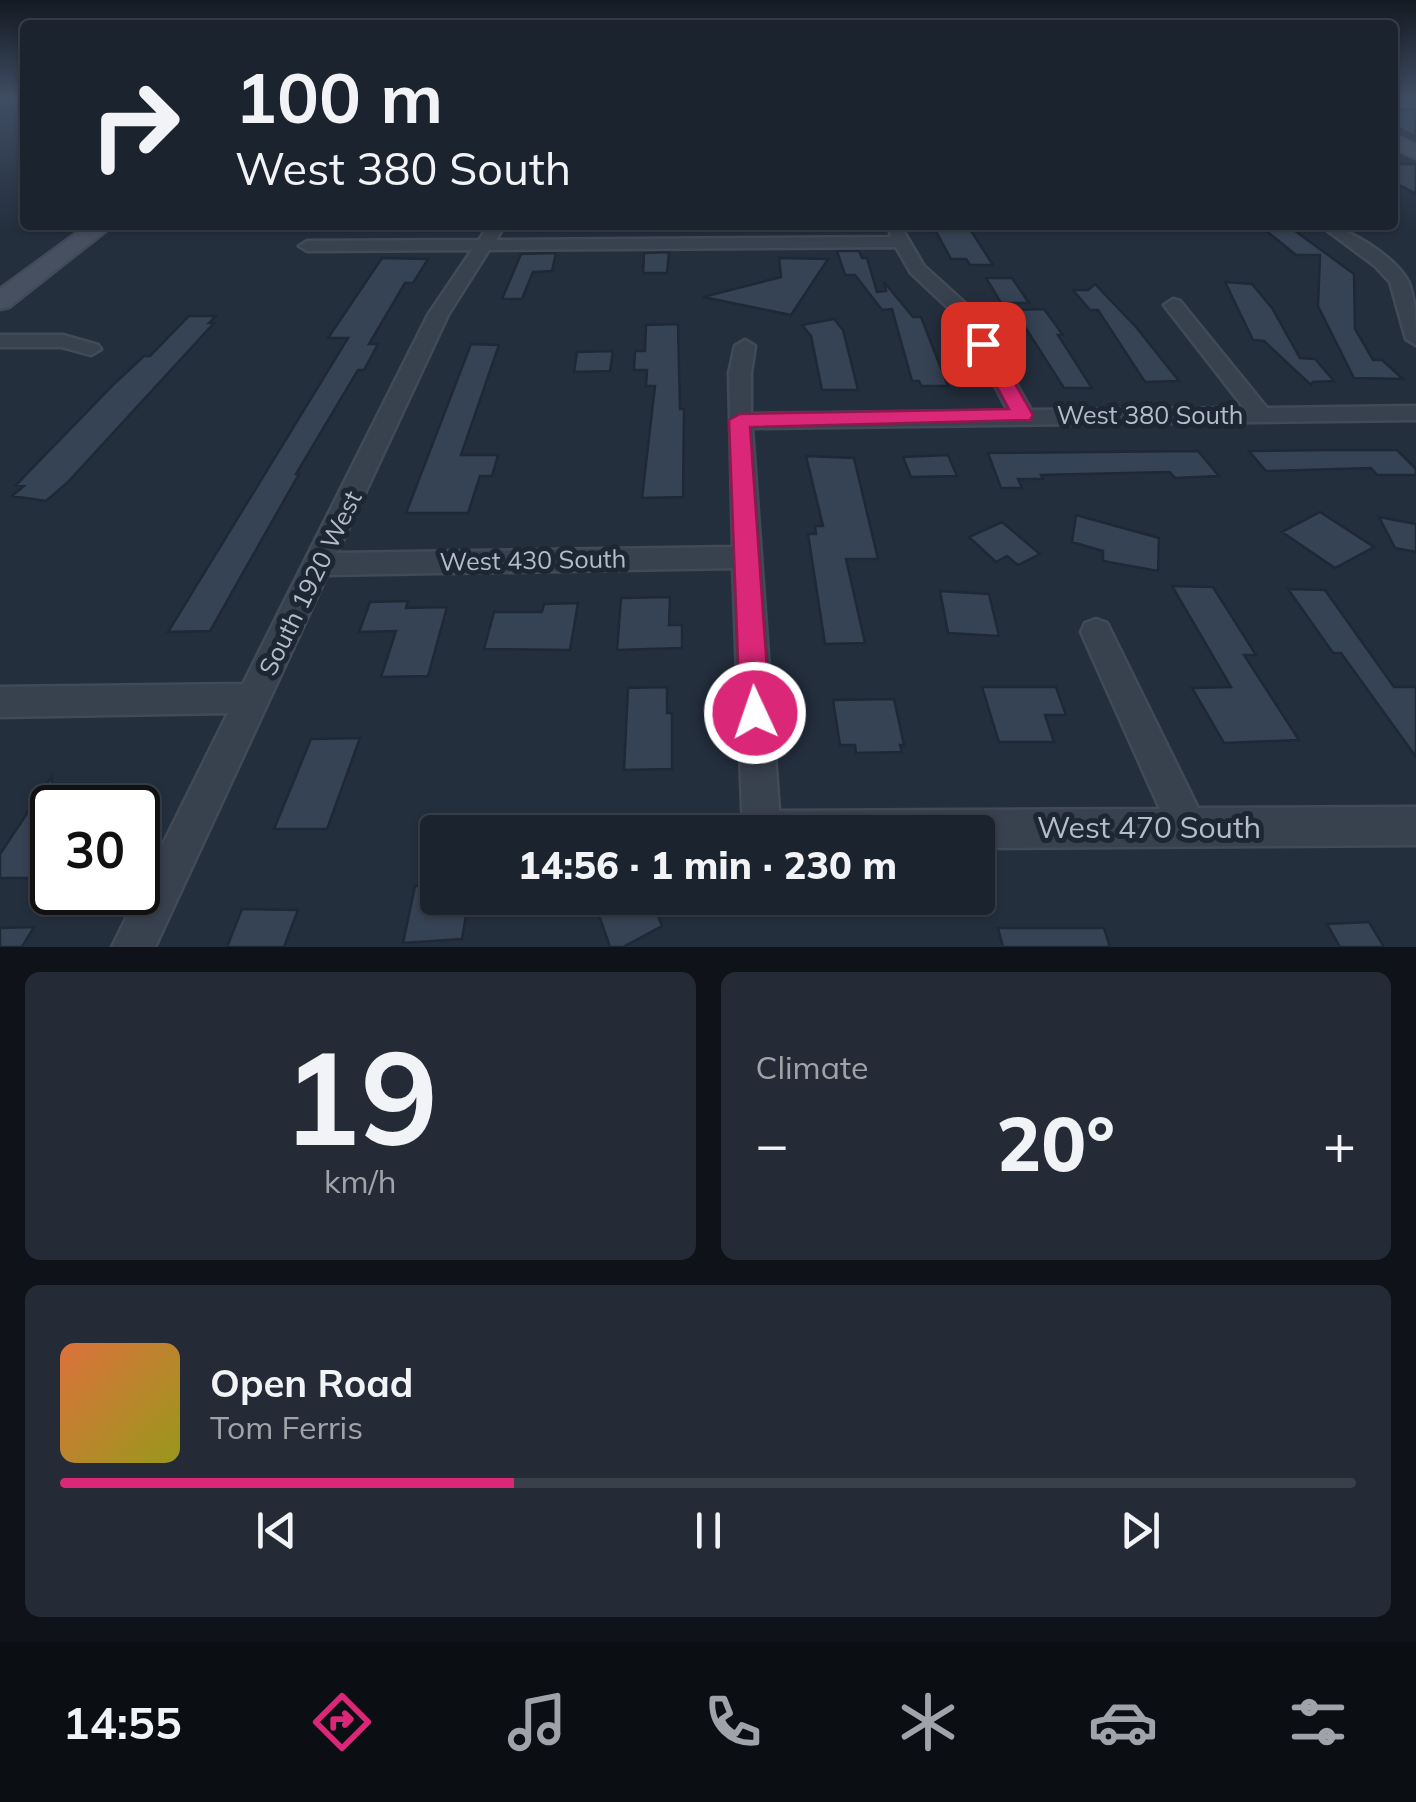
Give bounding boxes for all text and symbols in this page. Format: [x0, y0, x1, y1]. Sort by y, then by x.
text: 100 m [235, 53, 443, 141]
icon: right [70, 60, 200, 190]
text: West 380 South [235, 140, 571, 196]
pin [941, 302, 1026, 387]
icon: arrive [956, 317, 1011, 372]
street label: West 380 South [1057, 399, 1243, 430]
street label: South 1920 West [251, 485, 368, 680]
street label: West 430 South [439, 542, 627, 577]
position arrow [703, 661, 807, 765]
speed limit sign: 30 [30, 785, 160, 915]
street label: West 470 South [1037, 808, 1261, 846]
text: 14:56 · 1 min · 230 m [518, 841, 897, 889]
text: 19 [282, 1014, 438, 1178]
text: Climate [756, 1047, 868, 1087]
text: 20° [996, 1096, 1115, 1190]
text: − [756, 1109, 789, 1178]
text: + [1323, 1109, 1356, 1178]
text: km/h [324, 1161, 396, 1201]
text: Open Road [210, 1359, 413, 1407]
text: Tom Ferris [210, 1407, 363, 1447]
icon: previous [249, 1503, 304, 1558]
icon: pause [681, 1503, 736, 1558]
icon: next [1113, 1503, 1168, 1558]
icon: directions [307, 1687, 377, 1757]
icon: music [502, 1687, 572, 1757]
icon: phone [698, 1687, 768, 1757]
icon: climate [893, 1687, 963, 1757]
icon: car [1088, 1687, 1158, 1757]
icon: filters [1283, 1687, 1353, 1757]
text: 14:55 [63, 1694, 182, 1750]

